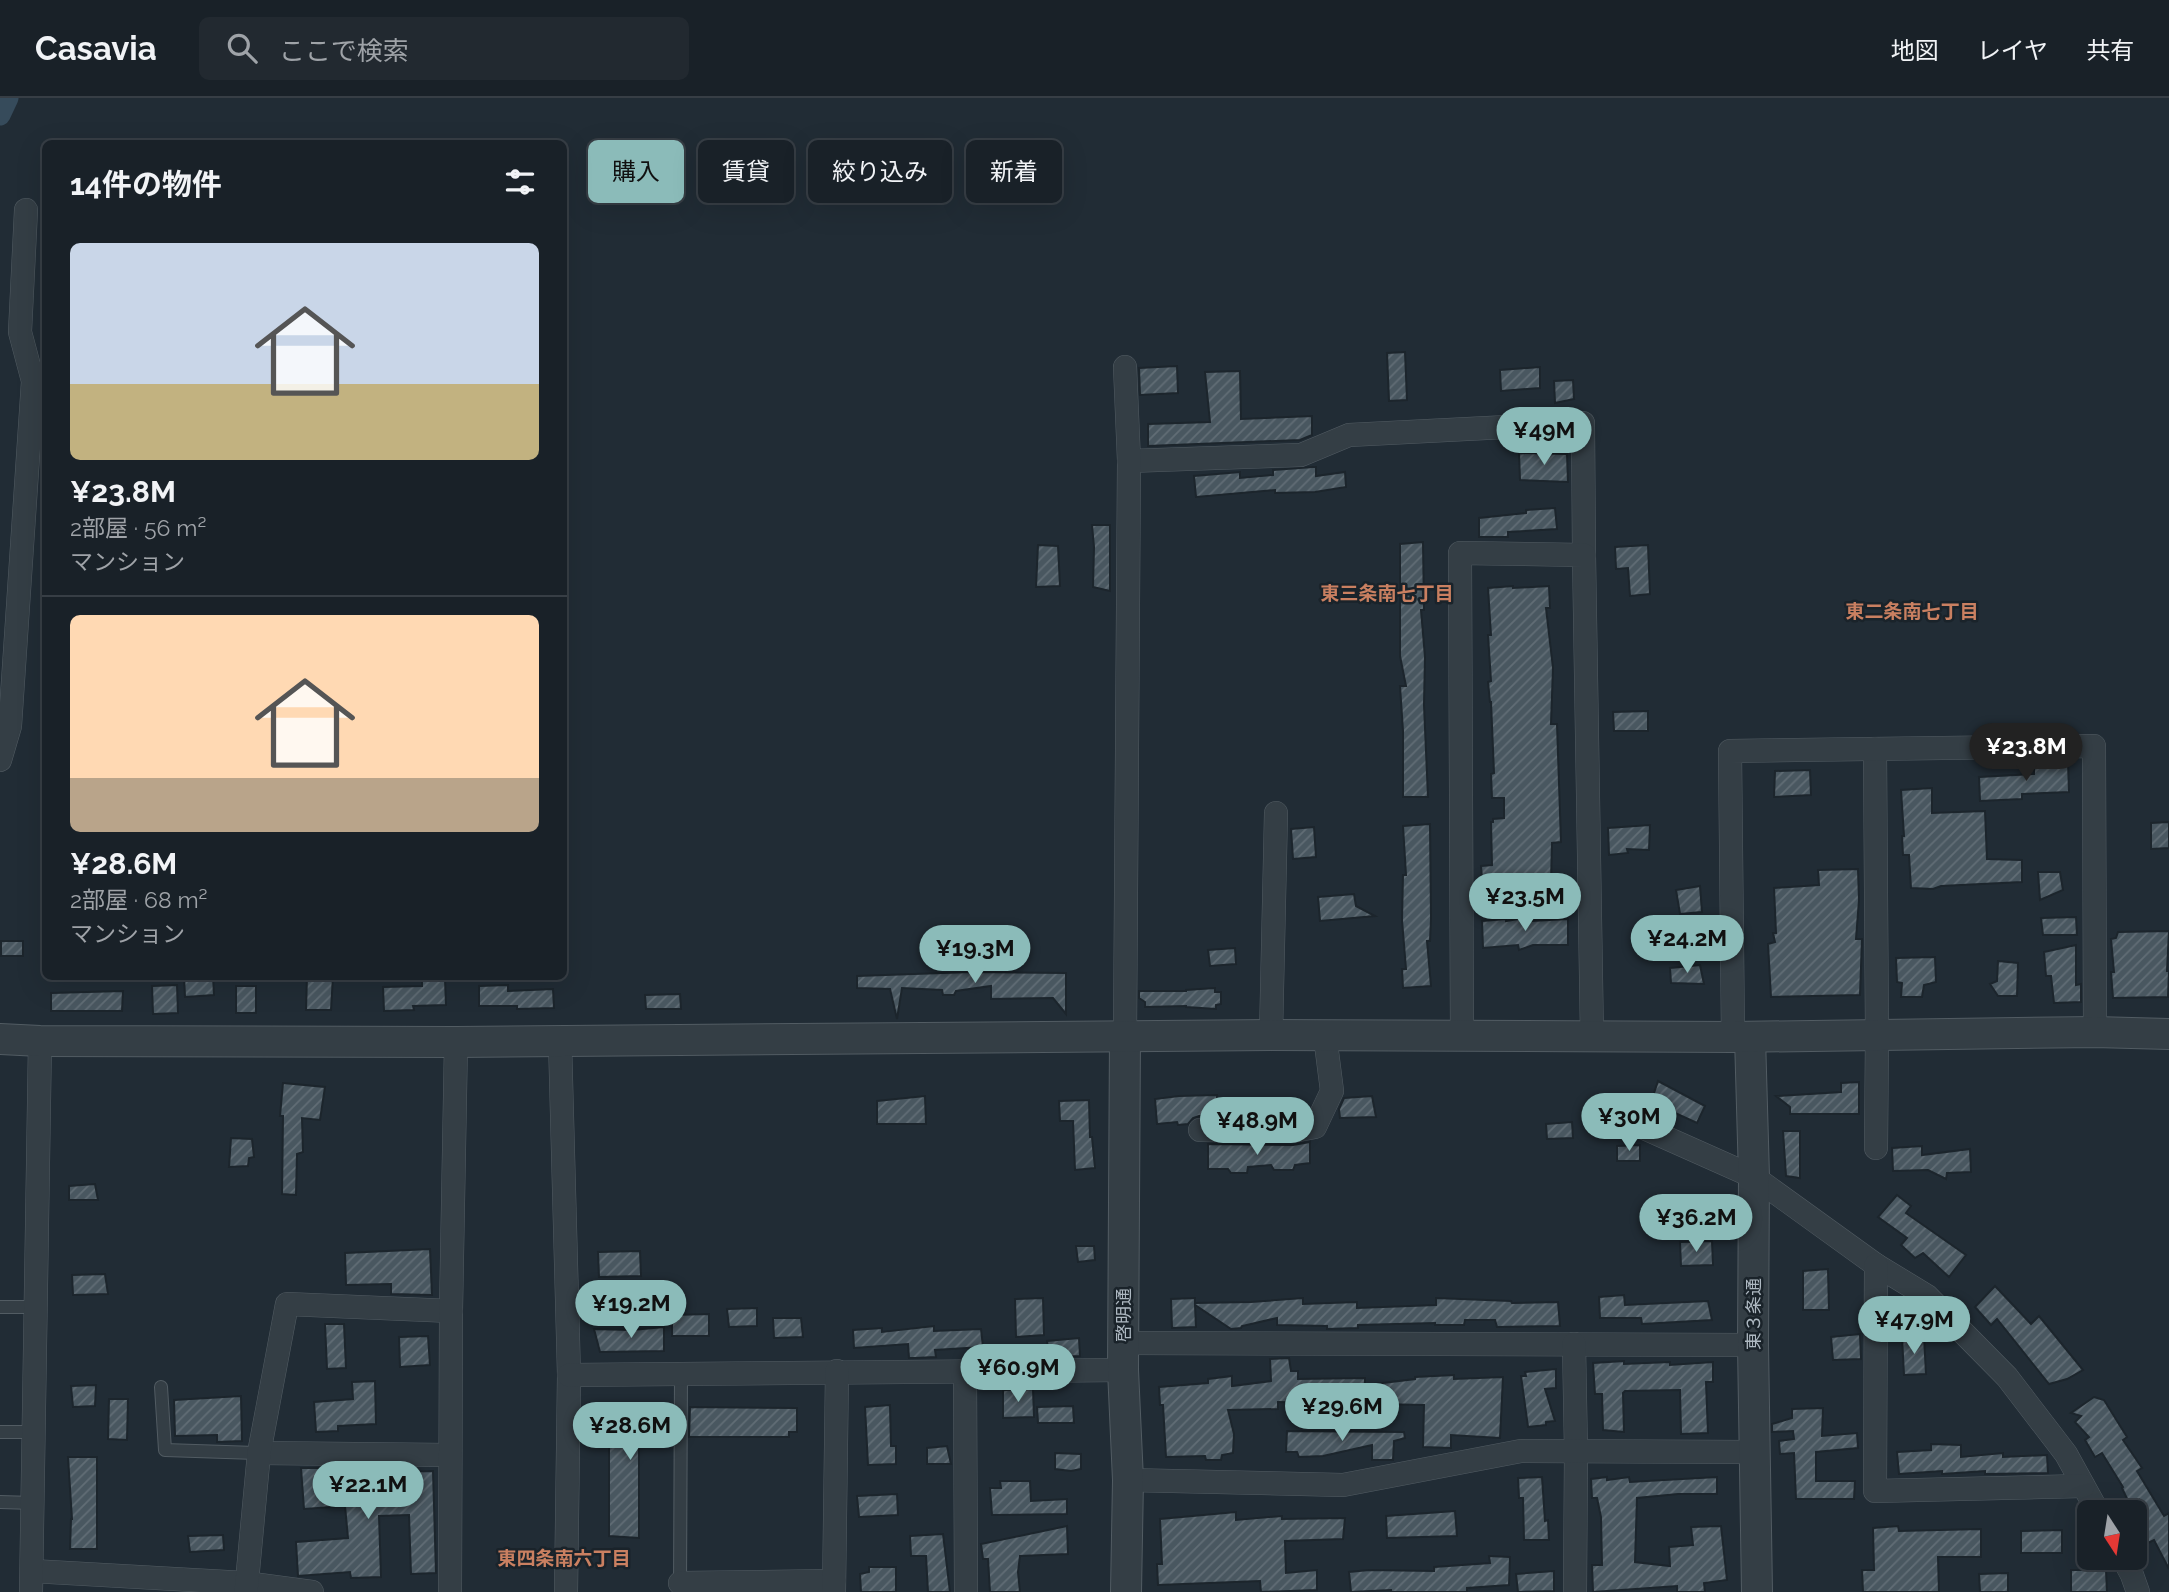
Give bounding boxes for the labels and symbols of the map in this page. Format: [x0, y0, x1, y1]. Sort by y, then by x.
pin: ¥49M [1503, 408, 1585, 467]
district label: 東三条南七丁目 [1320, 582, 1454, 604]
district label: 東二条南七丁目 [1845, 600, 1979, 622]
pin: ¥23.8M [1969, 724, 2083, 783]
pin: ¥23.5M [1468, 874, 1582, 933]
pin: ¥24.2M [1630, 916, 1744, 975]
pin: ¥19.3M [918, 926, 1032, 985]
pin: ¥30M [1588, 1094, 1670, 1153]
pin: ¥48.9M [1200, 1098, 1314, 1157]
pin: ¥36.2M [1639, 1194, 1753, 1254]
street label: 東３条通 [1743, 1278, 1764, 1350]
pin: ¥19.2M [574, 1280, 688, 1340]
street label: 啓明通 [1113, 1288, 1134, 1342]
pin: ¥47.9M [1857, 1296, 1971, 1356]
pin: ¥60.9M [961, 1344, 1075, 1404]
pin: ¥29.6M [1285, 1384, 1399, 1443]
pin: ¥28.6M [573, 1402, 687, 1462]
pin: ¥22.1M [311, 1462, 425, 1521]
north arrow [2077, 1500, 2147, 1570]
district label: 東四条南六丁目 [497, 1547, 631, 1569]

